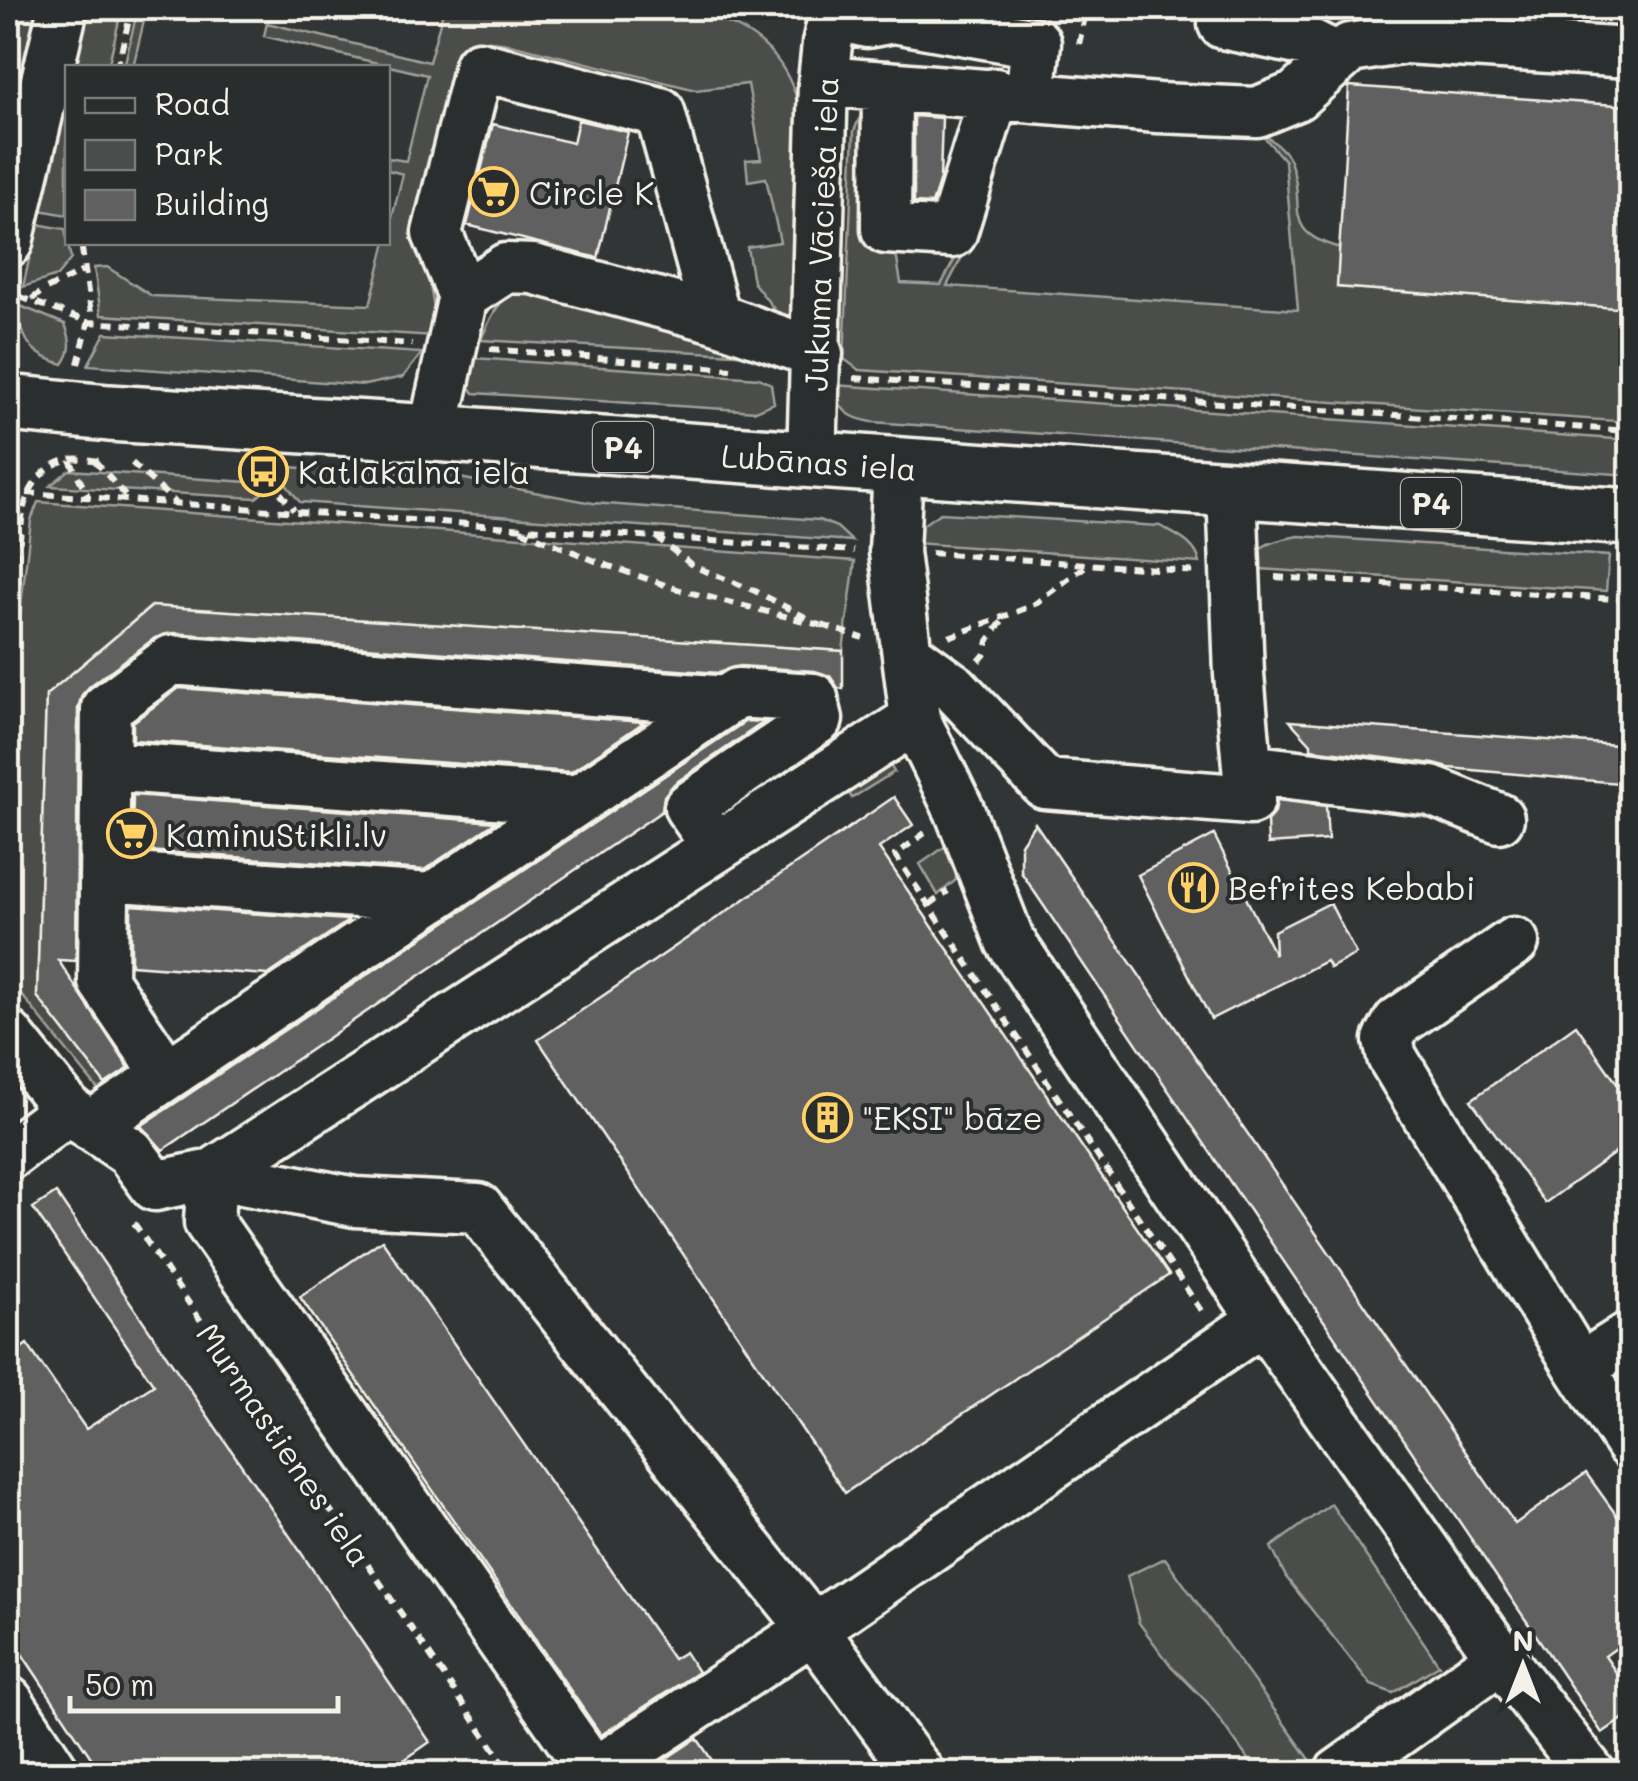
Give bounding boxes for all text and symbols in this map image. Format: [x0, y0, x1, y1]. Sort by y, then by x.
legend [65, 65, 390, 245]
street label: Jukuma Vācieša iela [794, 76, 846, 392]
text: Road [155, 83, 230, 123]
text: Park [155, 133, 223, 173]
supermarket icon: Circle K [468, 166, 520, 218]
place label: Circle K [529, 171, 654, 213]
text: Building [155, 183, 269, 223]
road number: P4 [593, 422, 653, 472]
street label: Lubānas iela [720, 433, 918, 489]
bus stop icon: Katlakalna iela [237, 445, 289, 497]
place label: Katlakalna iela [298, 450, 530, 492]
road number: P4 [1401, 478, 1461, 528]
supermarket icon: KaminuStikli.lv [105, 808, 157, 860]
place label: KaminuStikli.lv [166, 813, 387, 855]
restaurant icon: Befrites Kebabi [1167, 861, 1219, 913]
place label: Befrites Kebabi [1228, 866, 1475, 908]
building icon: "EKSI" bāze [801, 1091, 853, 1143]
place label: "EKSI" bāze [862, 1096, 1043, 1138]
street label: Murmastienes iela [188, 1314, 382, 1574]
north arrow [1473, 1616, 1573, 1716]
text: N [1512, 1622, 1534, 1658]
scale bar [70, 1651, 338, 1713]
text: 50 m [85, 1664, 155, 1704]

